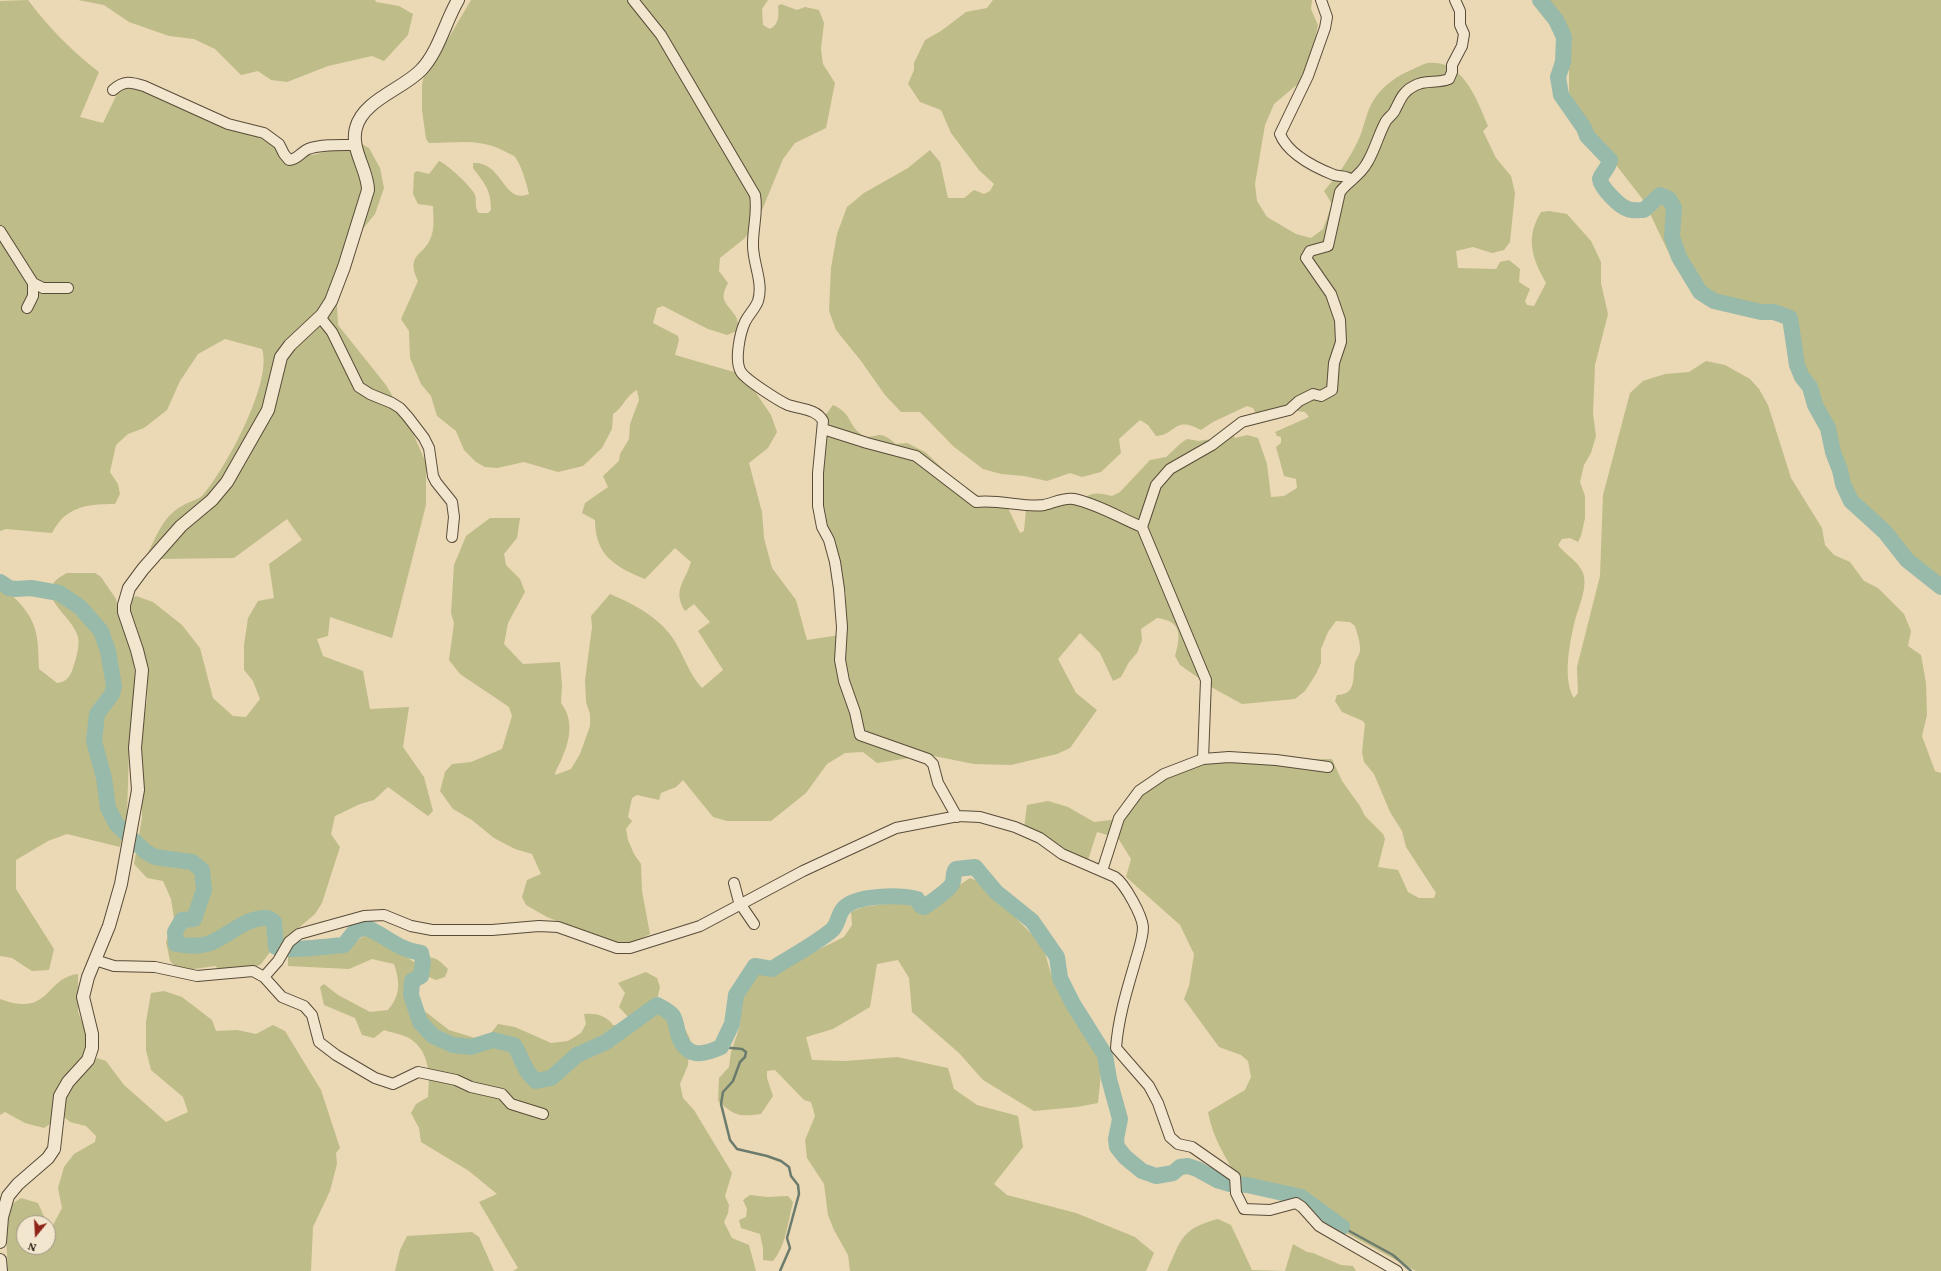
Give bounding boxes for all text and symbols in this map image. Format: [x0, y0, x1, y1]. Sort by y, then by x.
north arrow [16, 1215, 56, 1255]
text: N [26, 1238, 39, 1254]

